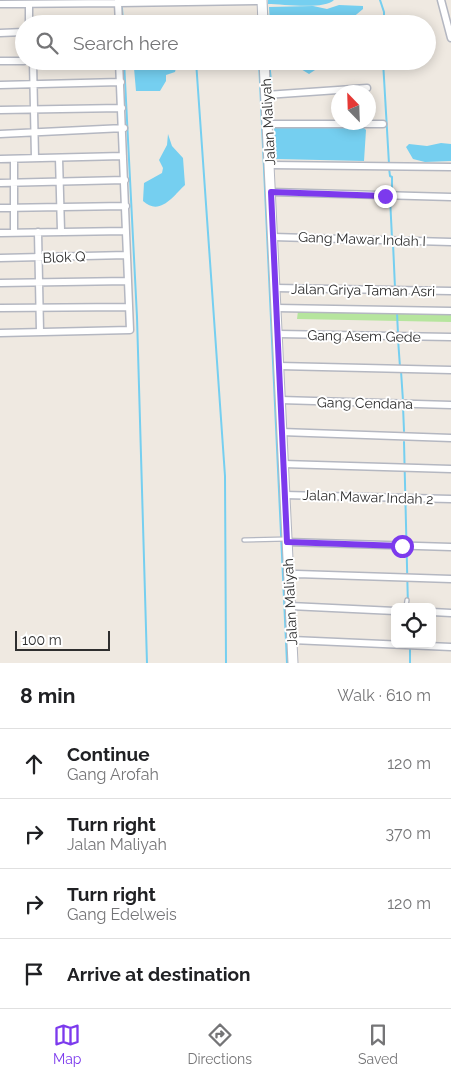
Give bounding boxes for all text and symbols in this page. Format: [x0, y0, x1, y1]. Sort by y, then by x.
search box [15, 15, 436, 70]
icon: search [33, 29, 61, 57]
text: Search here [73, 32, 179, 54]
street label: Jalan Maliyah [258, 78, 278, 166]
north arrow [331, 85, 376, 130]
route end [374, 185, 397, 208]
street label: Gang Mawar Indah I [298, 229, 426, 249]
street label: Blok Q [42, 248, 86, 266]
street label: Jalan Griya Taman Asri [291, 281, 435, 299]
street label: Gang Asem Gede [307, 327, 421, 345]
street label: Gang Cendana [317, 394, 413, 412]
street label: Jalan Mawar Indah 2 [302, 487, 434, 507]
route start [391, 535, 414, 558]
street label: Jalan Maliyah [280, 558, 300, 646]
map controls [391, 603, 436, 648]
button: locate [391, 603, 436, 648]
scale bar [15, 628, 110, 651]
text: 100 m [22, 632, 62, 648]
text: 8 min [20, 683, 75, 708]
text: Walk · 610 m [337, 686, 431, 705]
text: Continue [67, 743, 150, 765]
icon: ahead [20, 750, 48, 778]
text: 120 m [387, 754, 431, 773]
text: Gang Arofah [67, 765, 159, 784]
text: Turn right [67, 813, 156, 835]
icon: right [20, 820, 48, 848]
text: 370 m [385, 824, 431, 843]
text: Jalan Maliyah [67, 835, 167, 854]
text: Turn right [67, 883, 156, 905]
icon: right [20, 890, 48, 918]
text: 120 m [387, 894, 431, 913]
text: Gang Edelweis [67, 905, 177, 924]
icon: arrive [20, 960, 48, 988]
text: Arrive at destination [67, 963, 251, 985]
tab: Map [53, 1021, 81, 1067]
tab: Directions [187, 1021, 252, 1067]
tab: Saved [358, 1021, 398, 1067]

